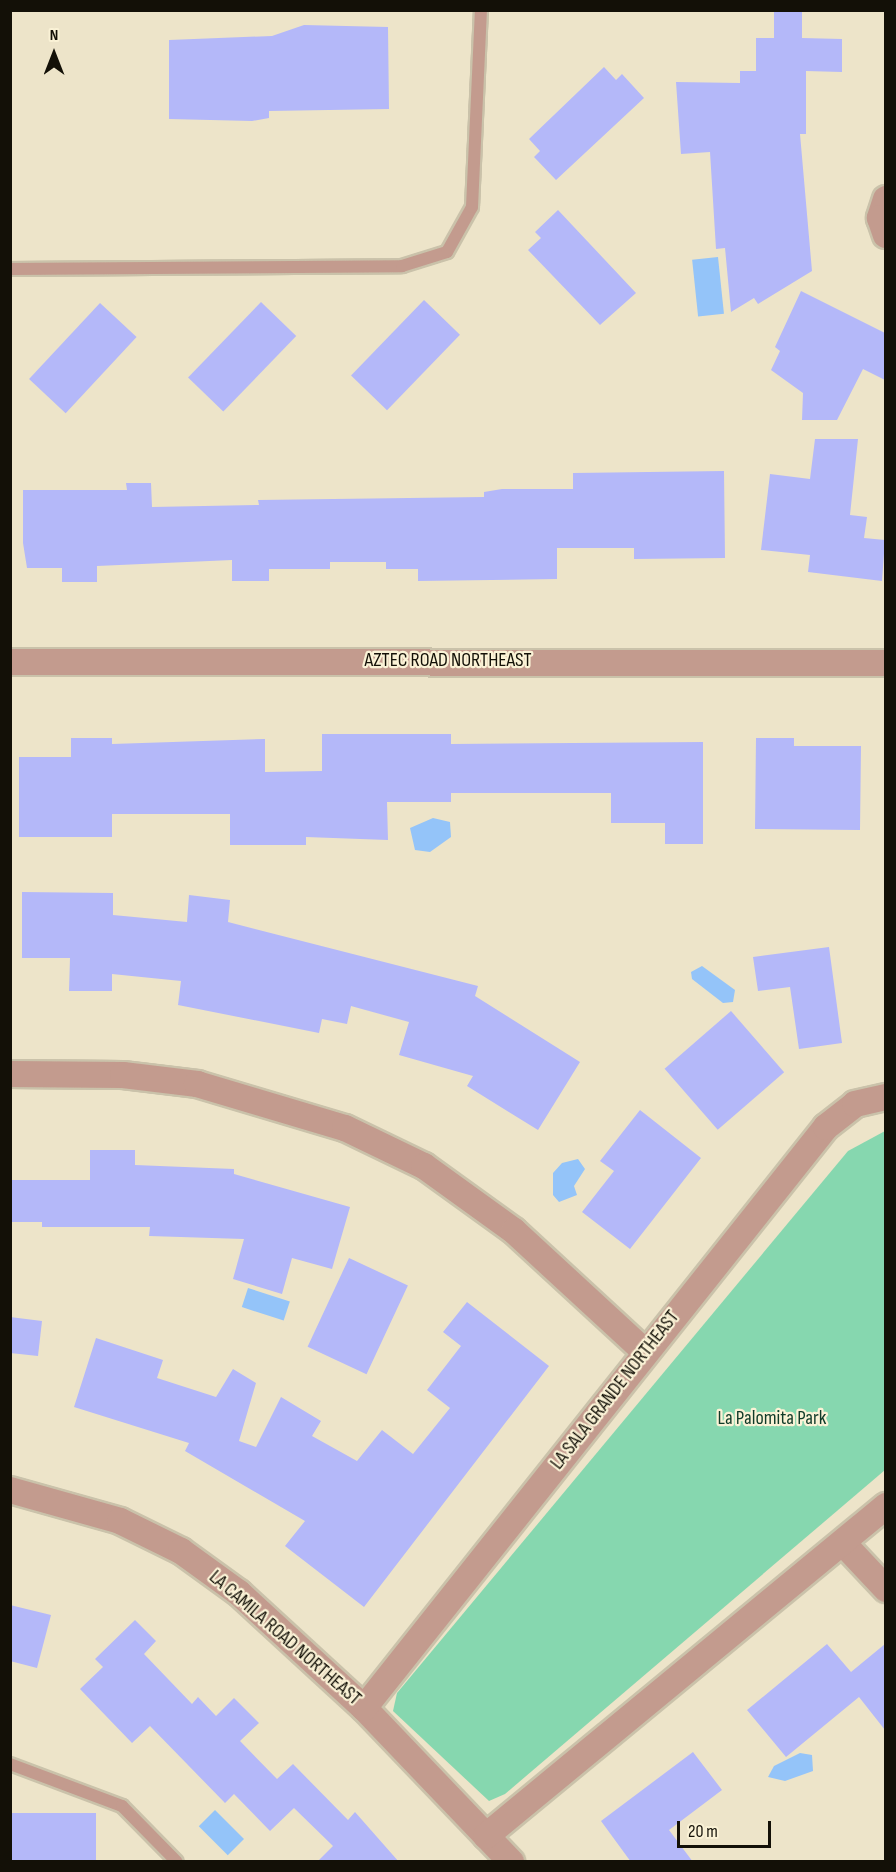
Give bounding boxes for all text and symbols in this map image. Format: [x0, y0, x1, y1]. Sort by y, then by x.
north arrow [24, 24, 84, 84]
text: N [50, 26, 58, 45]
street label: AZTEC ROAD NORTHEAST [364, 648, 532, 672]
street label: LA SALA GRANDE NORTHEAST [545, 1306, 685, 1474]
park label: La Palomita Park [718, 1406, 826, 1430]
street label: LA CAMILA ROAD NORTHEAST [204, 1565, 366, 1711]
scale bar [680, 1809, 774, 1847]
text: 20 m [688, 1821, 718, 1842]

